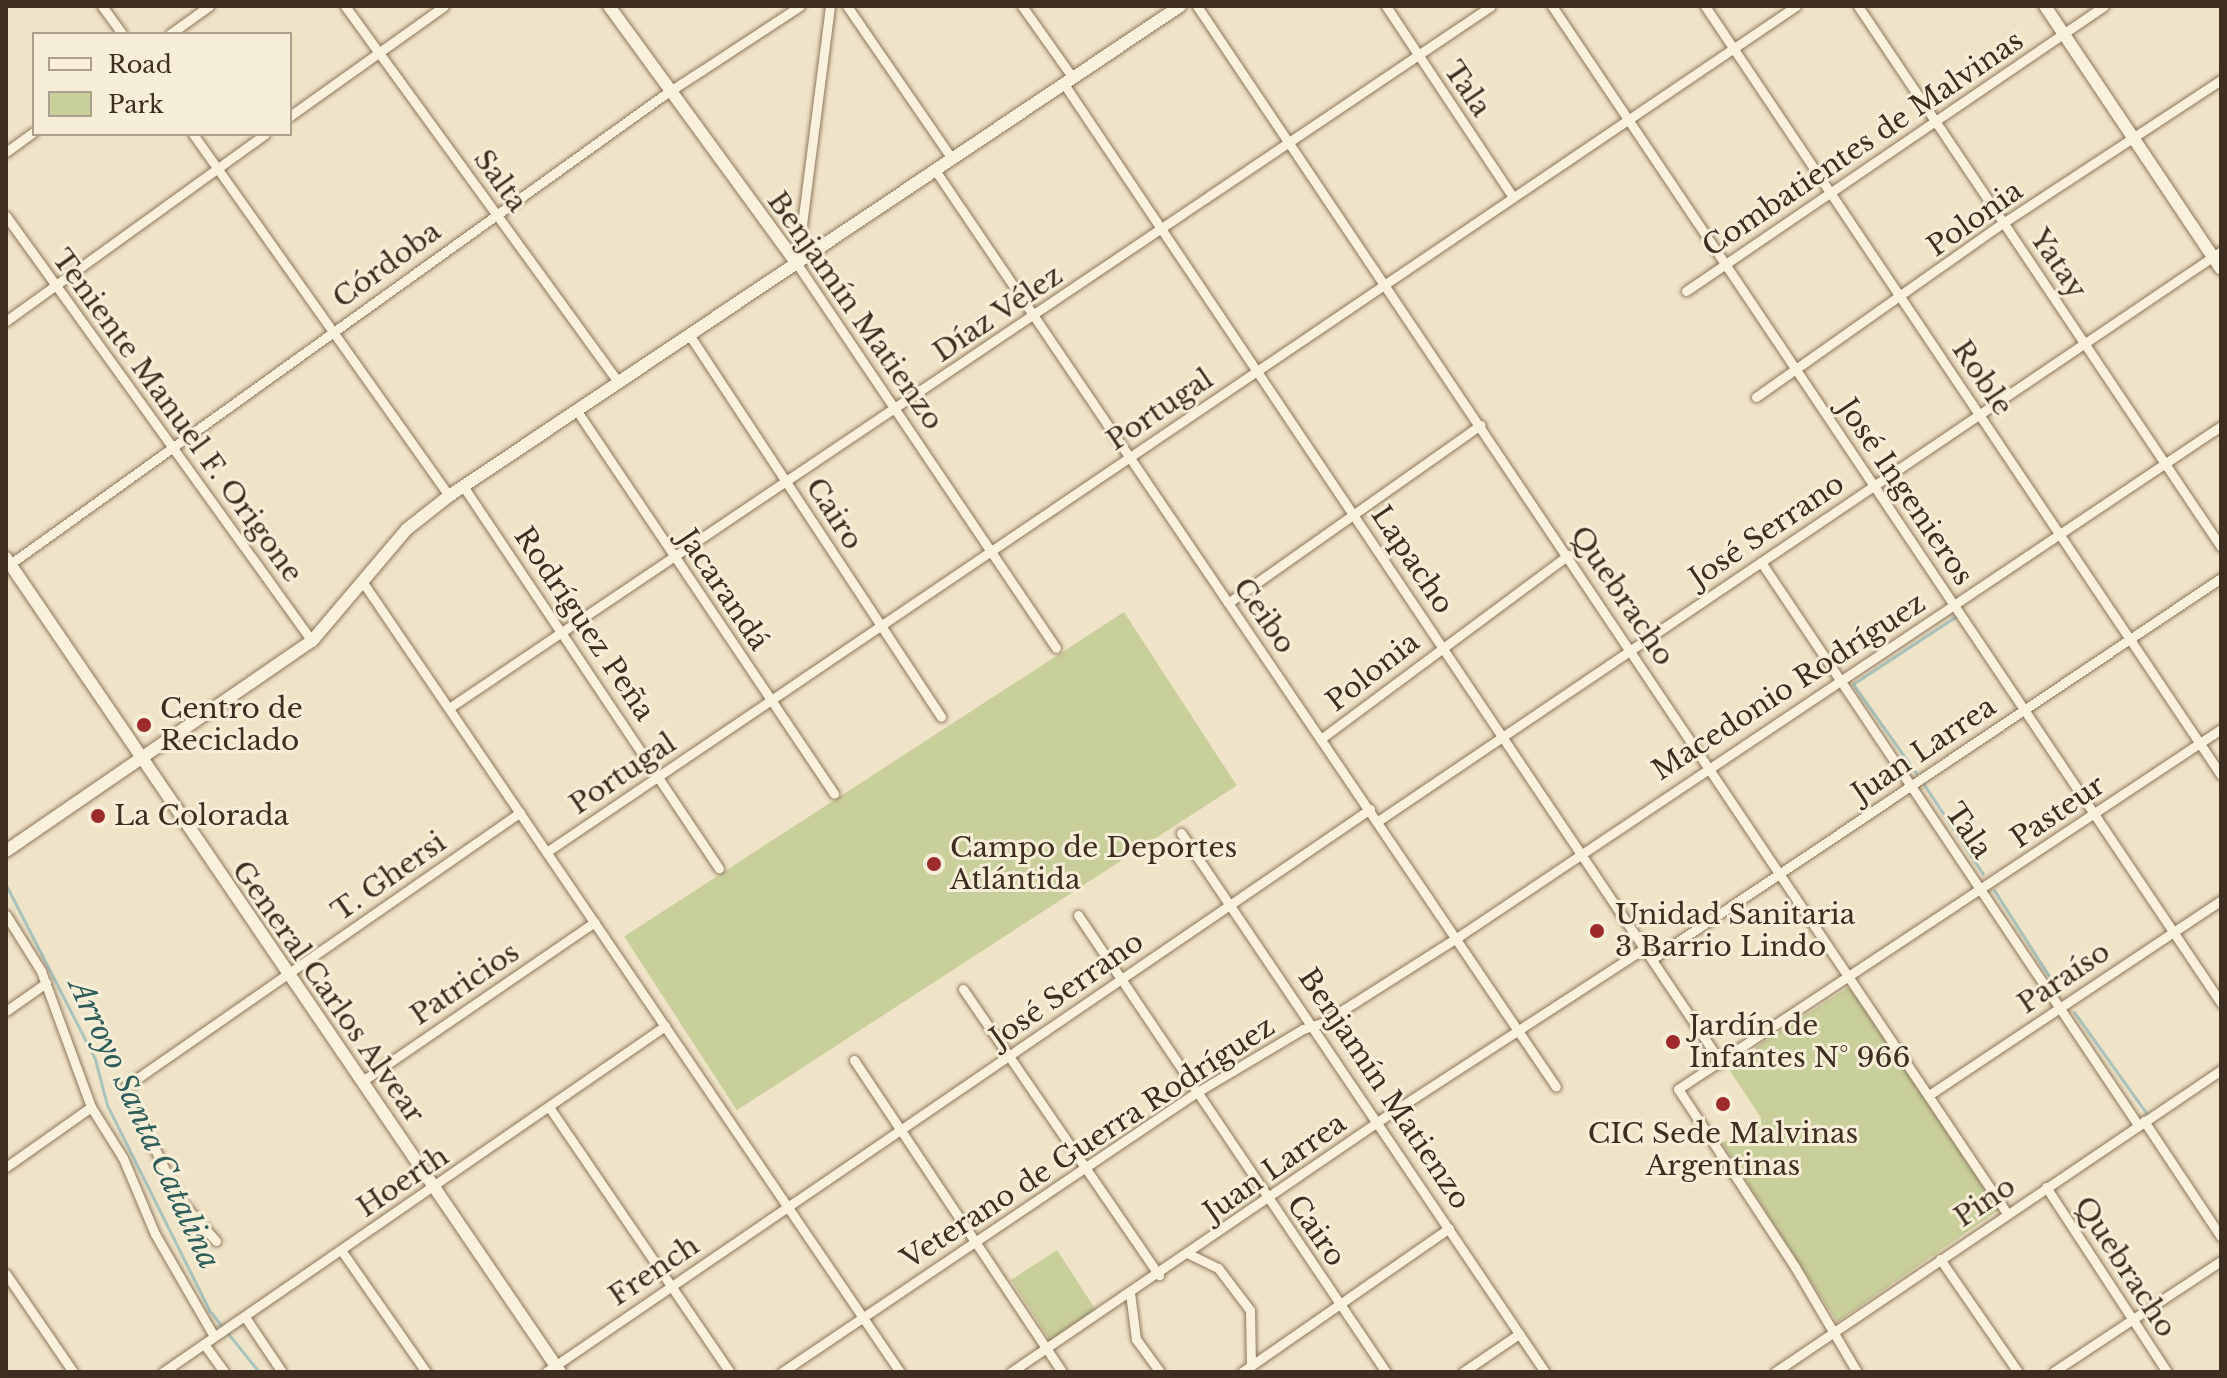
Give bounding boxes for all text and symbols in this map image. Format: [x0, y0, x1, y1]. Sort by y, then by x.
street label: Combatientes de Malvinas [1696, 24, 2030, 264]
legend [32, 32, 292, 136]
text: Road [108, 50, 172, 79]
street label: Tala [1436, 55, 1498, 123]
text: Park [108, 90, 164, 119]
street label: Salta [466, 143, 534, 219]
street label: Polonia [1921, 174, 2029, 264]
street label: Benjamín Matienzo [760, 185, 950, 437]
street label: Córdoba [327, 215, 447, 315]
street label: Yatay [2023, 223, 2093, 305]
street label: Teniente Manuel F. Origone [45, 243, 309, 589]
street label: Díaz Vélez [926, 258, 1070, 370]
street label: Roble [1945, 334, 2019, 422]
street label: Portugal [1101, 362, 1219, 458]
street label: José Ingenieros [1830, 392, 1980, 592]
street label: José Serrano [1683, 467, 1851, 595]
street label: Cairo [798, 472, 870, 556]
street label: Lapacho [1364, 500, 1460, 620]
street label: Quebracho [1563, 520, 1681, 672]
street label: Rodríguez Peña [507, 521, 661, 727]
street label: Jacarandá [670, 523, 776, 657]
street label: Ceibo [1226, 572, 1302, 660]
street label: Macedonio Rodríguez [1646, 586, 1932, 788]
street label: Polonia [1320, 625, 1426, 719]
street label: Juan Larrea [1846, 690, 2002, 810]
place label: Centro de Reciclado [160, 692, 303, 758]
marker: Centro de Reciclado [135, 716, 153, 734]
street label: Portugal [564, 726, 682, 822]
street label: Pasteur [2005, 768, 2111, 856]
street label: Tala [1937, 797, 1999, 865]
place label: La Colorada [114, 799, 289, 833]
marker: La Colorada [89, 807, 107, 825]
street label: T. Ghersi [325, 825, 453, 929]
place label: Campo de Deportes Atlántida [950, 831, 1237, 897]
street label: General Carlos Alvear [224, 854, 432, 1130]
marker: Campo de Deportes Atlántida [925, 855, 943, 873]
place label: Unidad Sanitaria 3 Barrio Lindo [1615, 898, 1855, 964]
marker: Unidad Sanitaria 3 Barrio Lindo [1586, 920, 1608, 942]
street label: José Serrano [984, 925, 1150, 1055]
street label: Paraíso [2012, 935, 2116, 1021]
street label: Patricios [404, 936, 526, 1032]
street label: Benjamín Matienzo [1291, 962, 1477, 1216]
water label: Arroyo Santa Catalina [61, 973, 227, 1275]
place label: Jardín de Infantes N° 966 [1689, 1009, 1911, 1075]
street label: Veterano de Guerra Rodríguez [895, 1010, 1281, 1276]
marker: Jardín de Infantes N° 966 [1664, 1033, 1682, 1051]
marker: CIC Sede Malvinas Argentinas [1714, 1095, 1732, 1113]
street label: Juan Larrea [1197, 1107, 1353, 1229]
place label: CIC Sede Malvinas Argentinas [1588, 1117, 1858, 1183]
street label: Hoerth [351, 1139, 455, 1225]
street label: Pino [1948, 1170, 2022, 1234]
street label: Cairo [1280, 1189, 1352, 1273]
street label: Quebracho [2067, 1190, 2183, 1344]
street label: French [603, 1229, 705, 1313]

